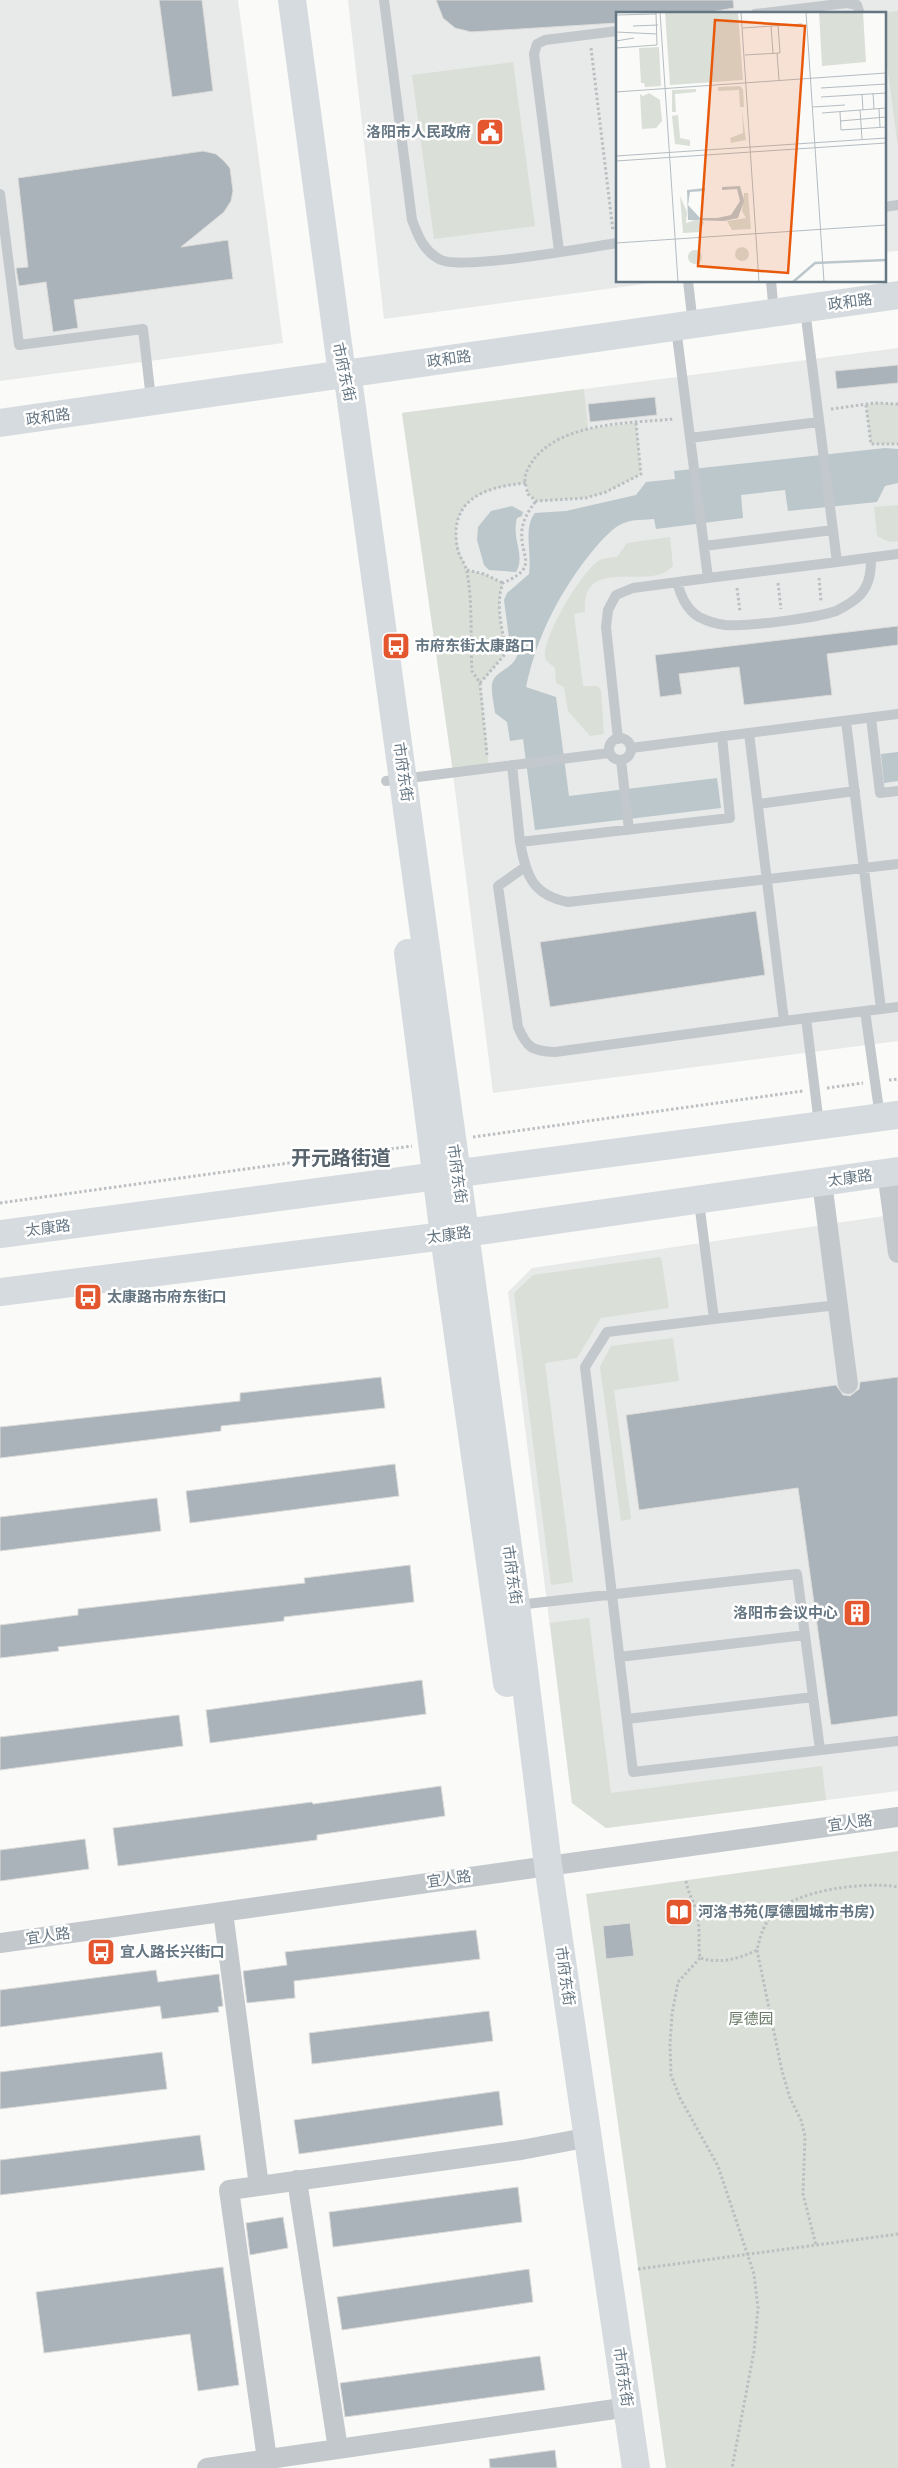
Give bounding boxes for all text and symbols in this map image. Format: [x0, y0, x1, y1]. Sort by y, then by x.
inset map [616, 12, 886, 282]
public building icon: 洛阳市人民政府 [475, 117, 505, 147]
place label: 洛阳市人民政府 [366, 123, 471, 141]
street label: 政和路 [826, 290, 874, 314]
street label: 市府东街 [329, 341, 359, 403]
street label: 政和路 [425, 347, 473, 371]
street label: 政和路 [24, 405, 72, 429]
bus stop icon: 市府东街太康路口 [381, 631, 411, 661]
place label: 市府东街太康路口 [415, 637, 535, 655]
street label: 市府东街 [390, 741, 416, 803]
street label: 市府东街 [444, 1143, 470, 1205]
district label: 开元路街道 [291, 1147, 391, 1170]
street label: 太康路 [826, 1166, 874, 1190]
street label: 太康路 [25, 1216, 71, 1240]
street label: 太康路 [425, 1223, 473, 1247]
bus stop icon: 太康路市府东街口 [73, 1282, 103, 1312]
place label: 太康路市府东街口 [107, 1288, 227, 1306]
street label: 市府东街 [499, 1544, 525, 1606]
building icon: 洛阳市会议中心 [842, 1598, 872, 1628]
place label: 洛阳市会议中心 [733, 1604, 838, 1622]
street label: 宜人路 [826, 1811, 874, 1835]
street label: 宜人路 [425, 1867, 473, 1891]
library icon: 河洛书苑(厚德园城市书房) [664, 1897, 694, 1927]
place label: 河洛书苑(厚德园城市书房) [698, 1903, 875, 1921]
street label: 宜人路 [24, 1924, 72, 1948]
bus stop icon: 宜人路长兴街口 [86, 1937, 116, 1967]
place label: 宜人路长兴街口 [120, 1943, 225, 1961]
street label: 市府东街 [552, 1945, 578, 2007]
park label: 厚德园 [728, 2010, 774, 2028]
street label: 市府东街 [610, 2346, 636, 2408]

